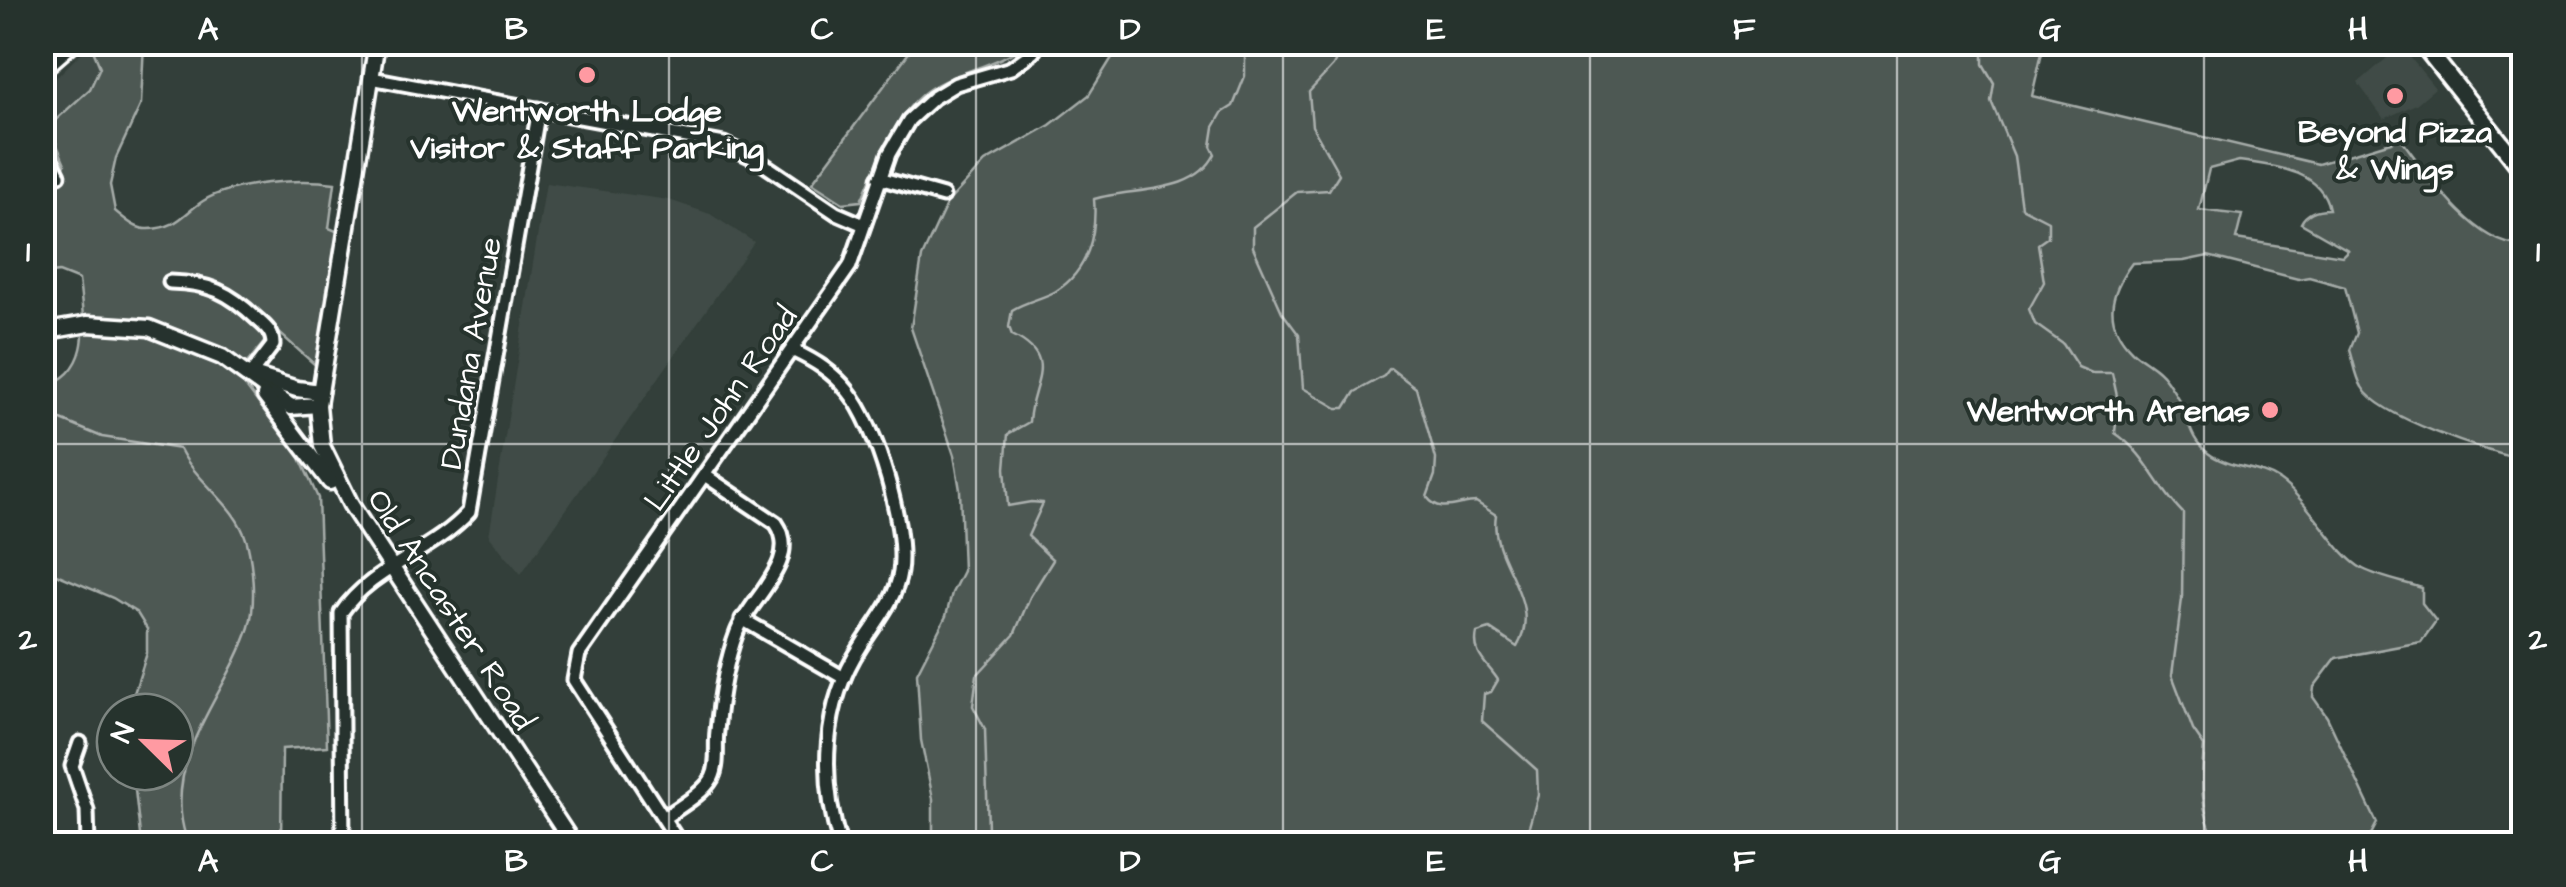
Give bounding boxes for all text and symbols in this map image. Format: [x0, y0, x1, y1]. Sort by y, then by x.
text: A [198, 7, 219, 52]
text: B [505, 7, 528, 52]
text: C [811, 7, 834, 52]
text: D [1120, 7, 1141, 52]
text: E [1427, 7, 1446, 52]
text: F [1733, 7, 1756, 52]
text: G [2039, 7, 2062, 52]
text: H [2348, 7, 2368, 52]
marker: Wentworth Lodge Visitor & Staff Parking [576, 64, 598, 86]
marker: Beyond Pizza & Wings [2384, 85, 2406, 107]
place label: Wentworth Lodge Visitor & Staff Parking [409, 89, 764, 172]
place label: Beyond Pizza & Wings [2298, 110, 2493, 193]
text: 1 [26, 229, 30, 274]
text: 1 [2536, 229, 2540, 274]
street label: Dundana Avenue [429, 234, 514, 473]
street label: Little John Road [634, 297, 809, 521]
place label: Wentworth Arenas [1966, 389, 2250, 434]
marker: Wentworth Arenas [2259, 399, 2281, 421]
street label: Old Ancaster Road [356, 481, 546, 739]
text: 2 [18, 617, 38, 662]
text: 2 [2528, 617, 2548, 662]
north arrow [95, 692, 195, 792]
text: N [102, 717, 145, 749]
text: A [198, 839, 219, 884]
text: B [505, 839, 528, 884]
text: C [811, 839, 834, 884]
text: D [1120, 839, 1141, 884]
text: E [1427, 839, 1446, 884]
text: F [1733, 839, 1756, 884]
text: G [2039, 839, 2062, 884]
text: H [2348, 839, 2368, 884]

